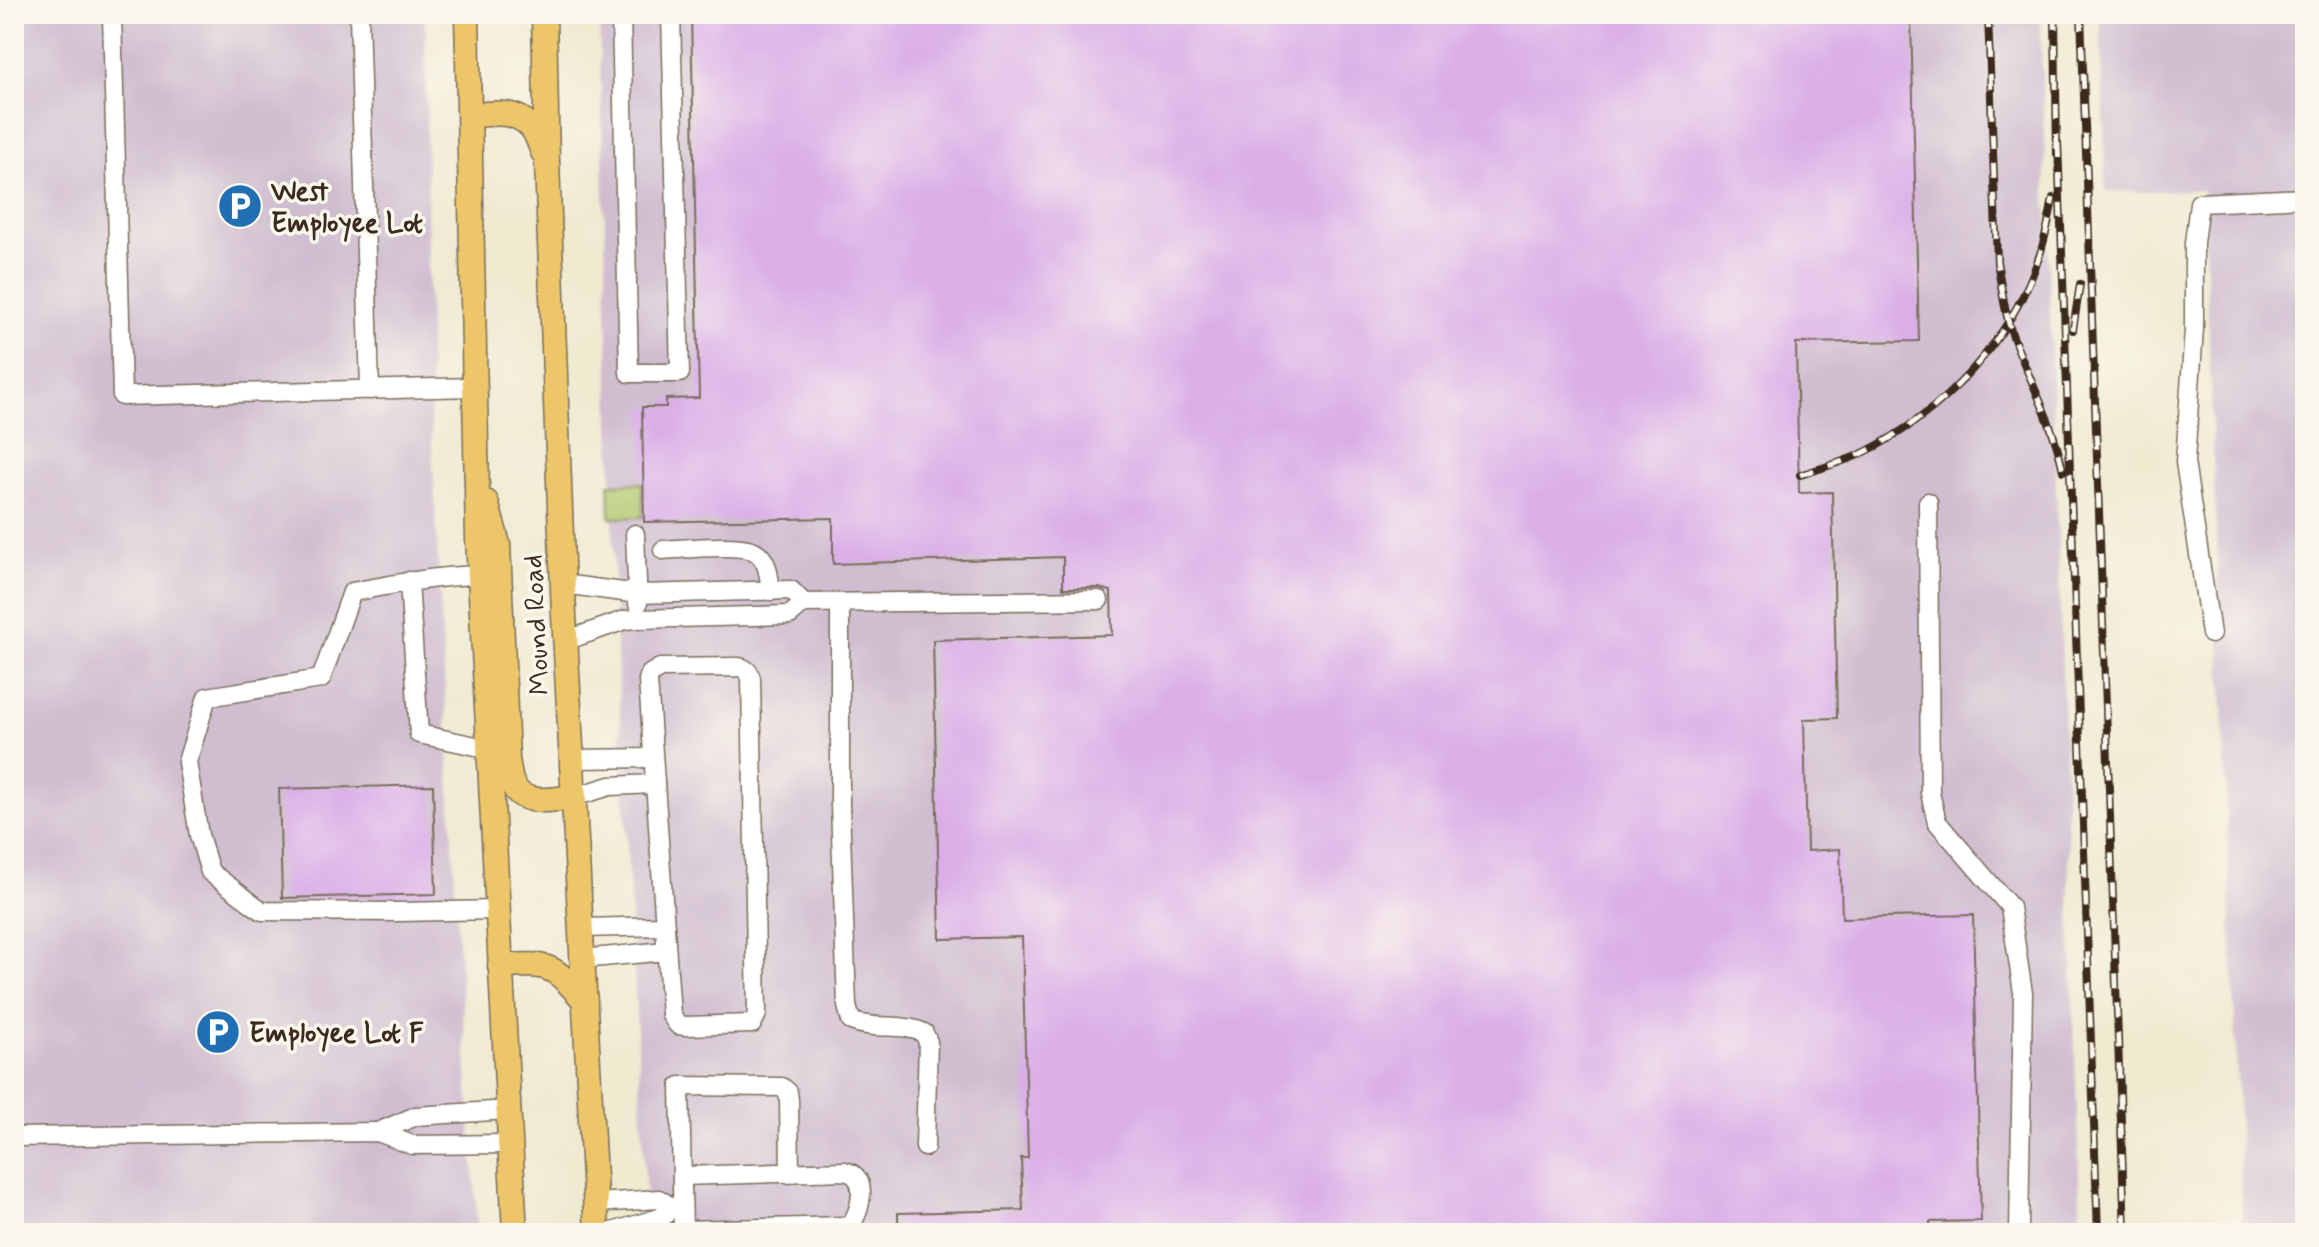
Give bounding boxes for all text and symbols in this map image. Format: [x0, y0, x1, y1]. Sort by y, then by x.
place label: West Employee Lot [271, 174, 424, 243]
parking icon: West Employee Lot [216, 182, 264, 230]
street label: Mound Road [515, 554, 560, 696]
parking icon: Employee Lot F [194, 1008, 242, 1056]
place label: Employee Lot F [249, 1016, 424, 1053]

